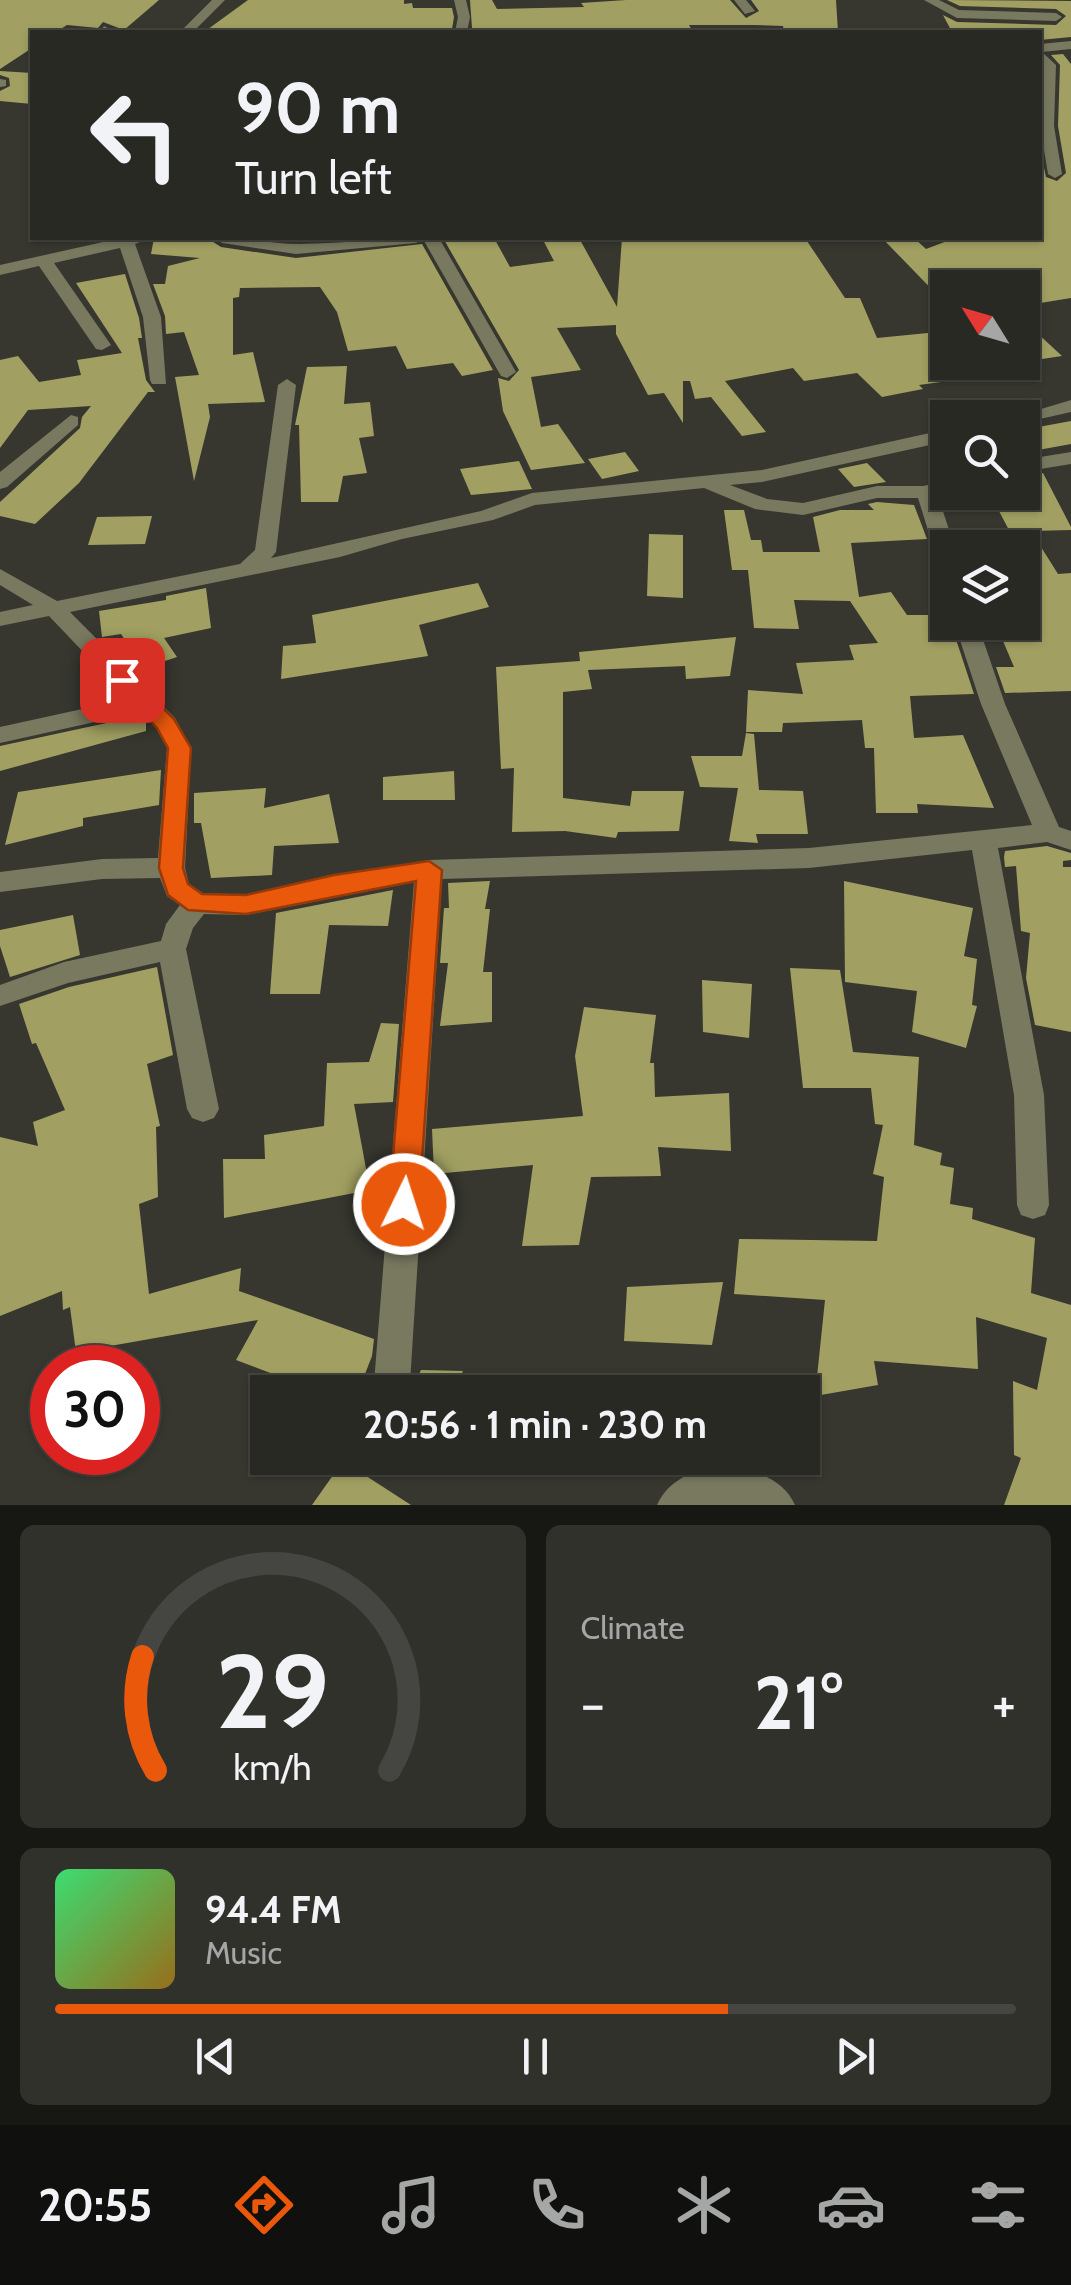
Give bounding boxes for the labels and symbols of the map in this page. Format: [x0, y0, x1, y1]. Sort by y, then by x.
north arrow [930, 270, 1040, 380]
pin [80, 638, 165, 723]
position arrow [352, 1152, 456, 1256]
speed limit sign: 30 [30, 1345, 160, 1475]

